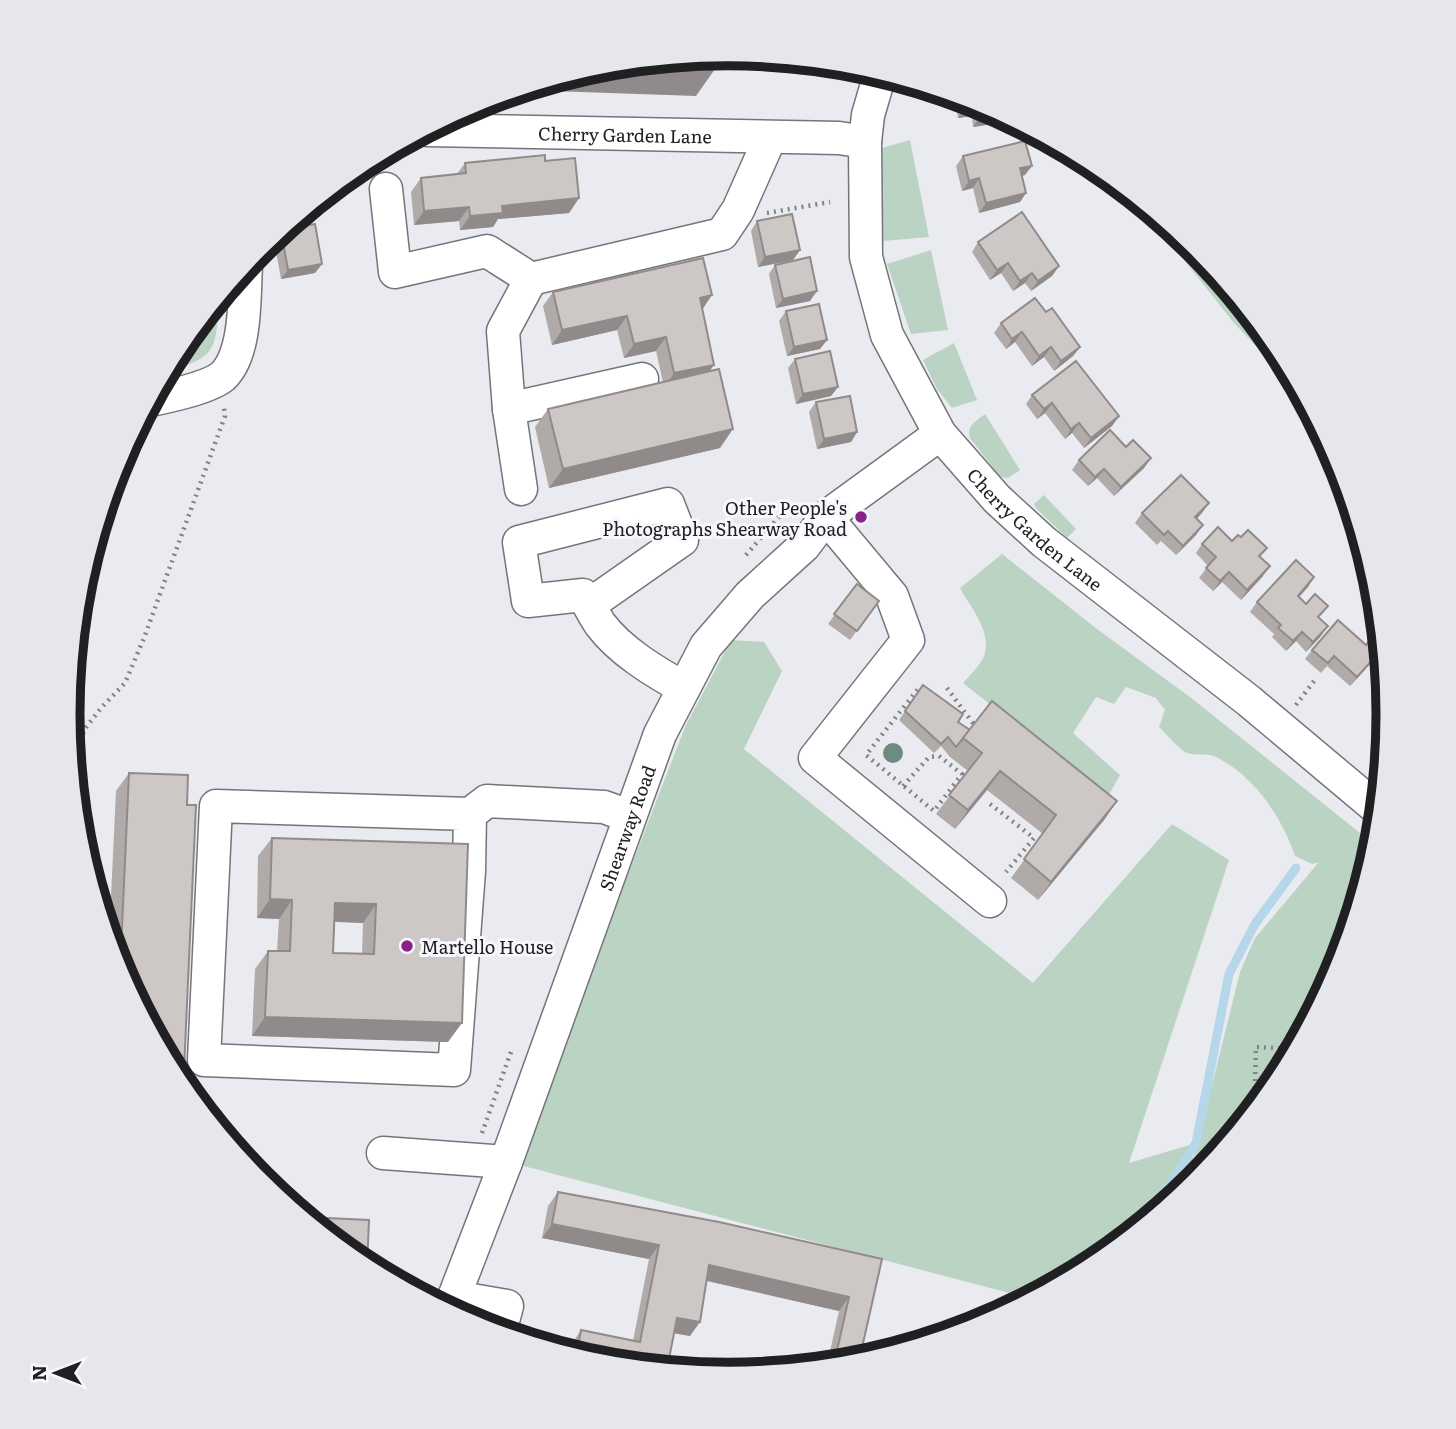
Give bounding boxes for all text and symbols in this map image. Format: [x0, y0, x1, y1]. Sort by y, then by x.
street label: Cherry Garden Lane [538, 119, 712, 149]
street label: Cherry Garden Lane [962, 461, 1109, 597]
place label: Other People's Photographs Shearway Road [602, 494, 847, 542]
marker: Other People's Photographs Shearway Road [853, 509, 869, 525]
street label: Shearway Road [591, 761, 661, 894]
place label: Martello House [421, 933, 553, 960]
marker: Martello House [399, 938, 415, 954]
north arrow [21, 1338, 91, 1408]
text: N [24, 1365, 52, 1381]

